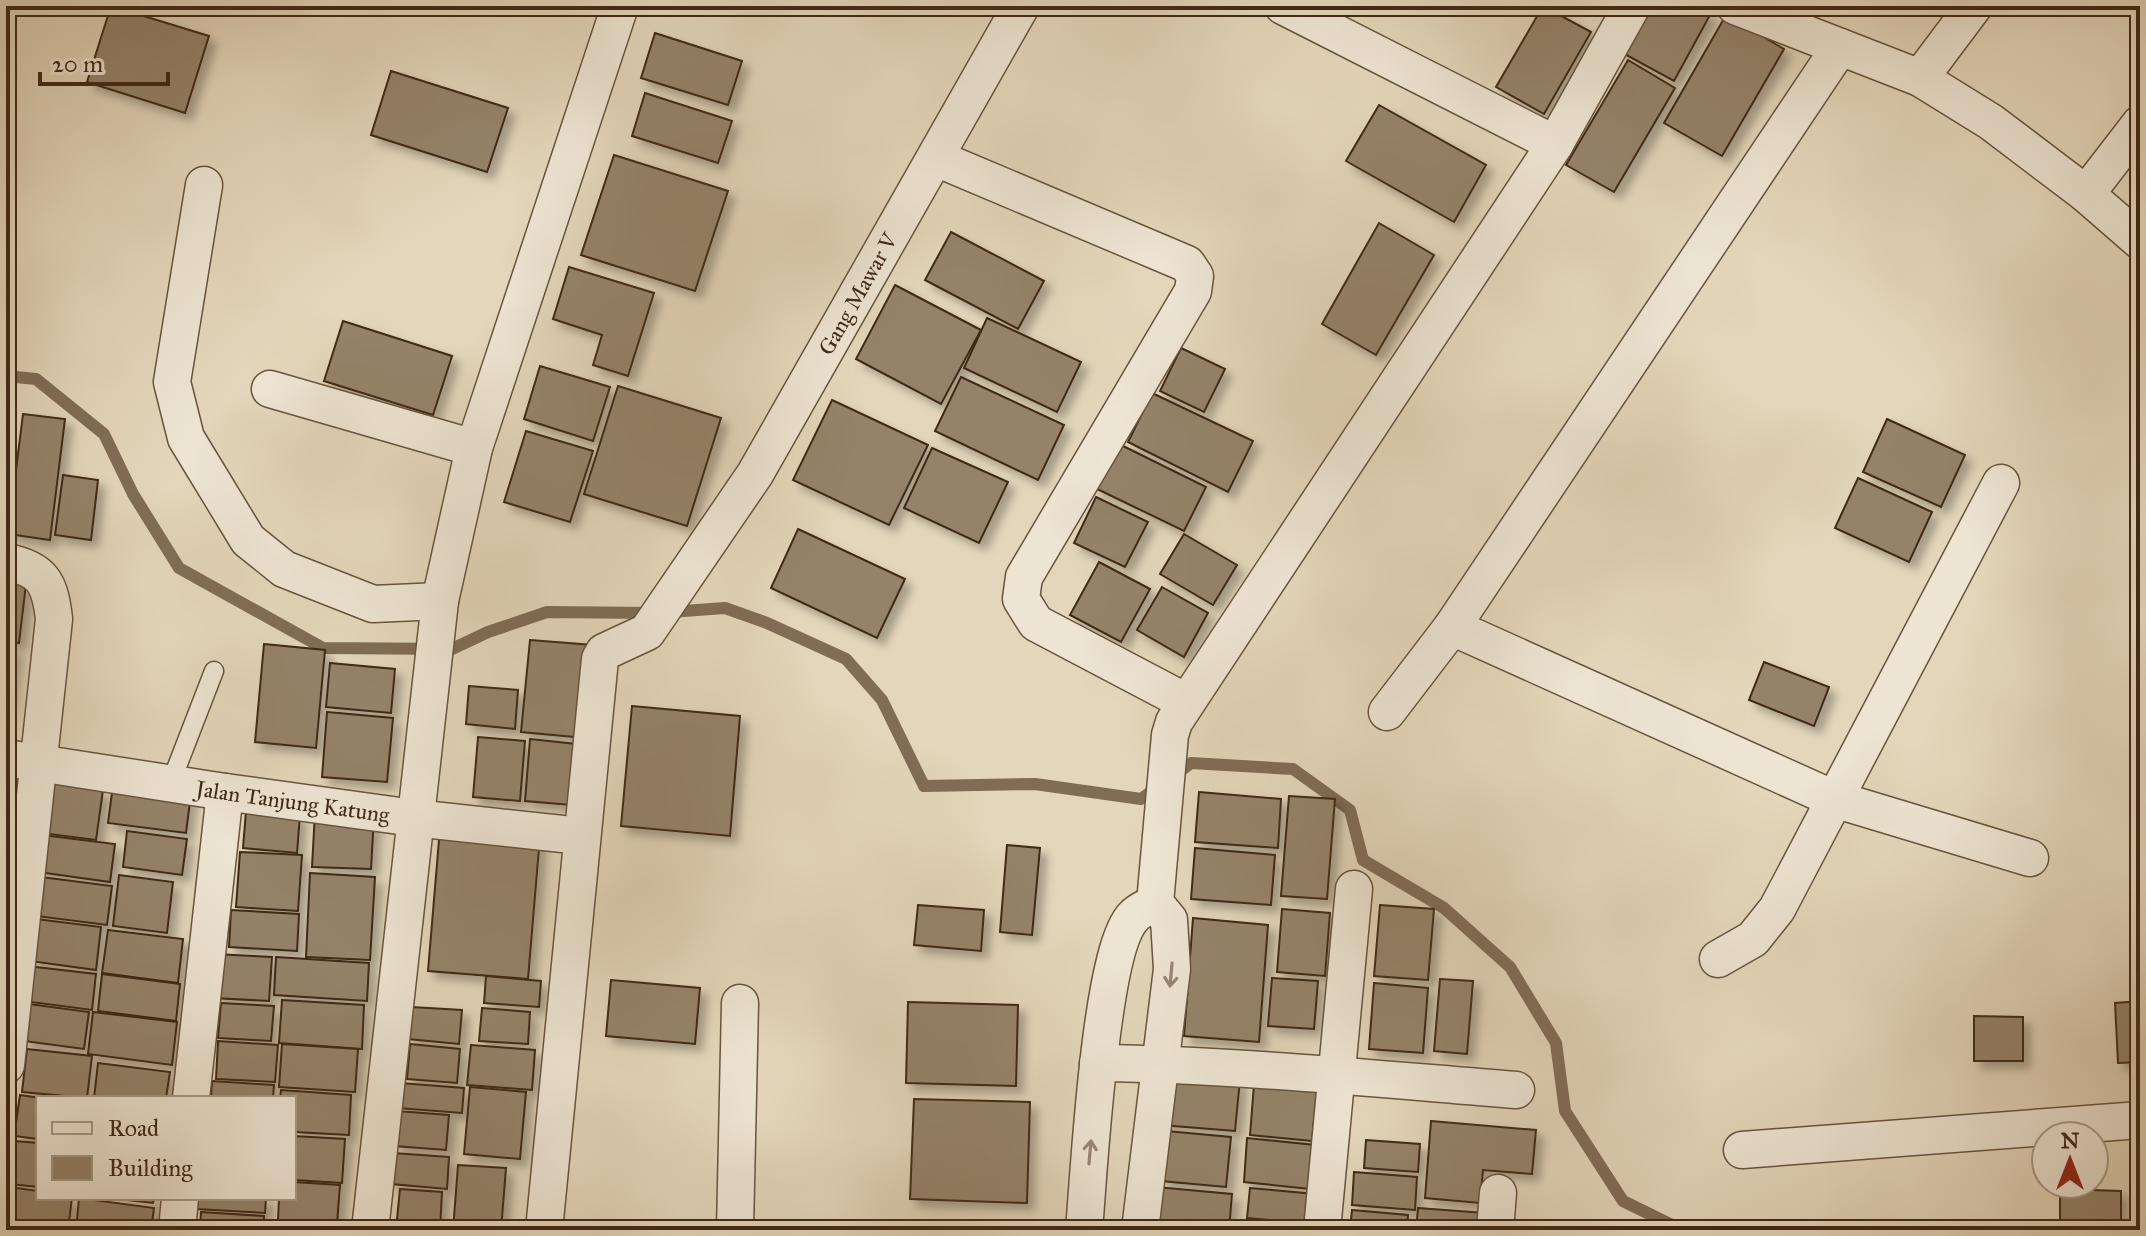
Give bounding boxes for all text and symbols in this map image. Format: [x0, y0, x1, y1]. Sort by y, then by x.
scale bar [40, 36, 168, 86]
text: 20 m [52, 49, 103, 79]
street label: Gang Mawar V [813, 227, 904, 360]
street label: Jalan Tanjung Katung [192, 774, 392, 829]
one-way arrow [1163, 962, 1178, 988]
legend [36, 1096, 296, 1200]
text: Road [108, 1113, 159, 1143]
north arrow [2030, 1120, 2110, 1200]
text: N [2061, 1127, 2080, 1154]
one-way arrow [1083, 1139, 1098, 1166]
text: Building [108, 1153, 193, 1183]

